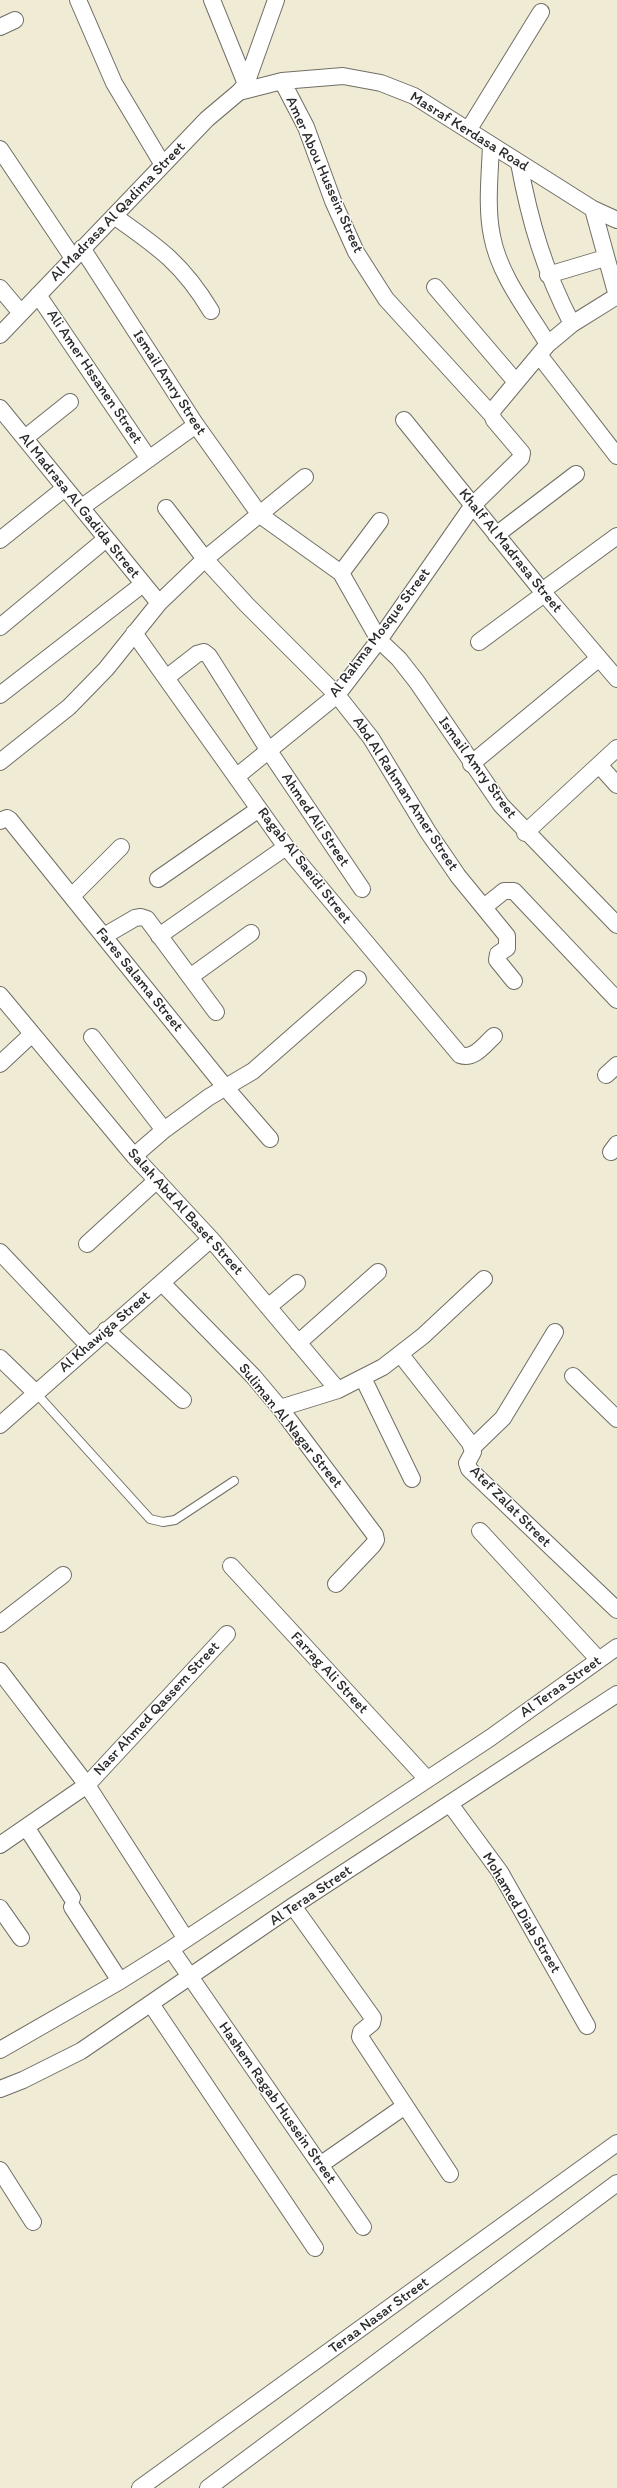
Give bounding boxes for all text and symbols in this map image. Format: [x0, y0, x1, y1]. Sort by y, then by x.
street label: Masraf Kerdasa Road [406, 88, 532, 176]
street label: Amer Abou Hussein Street [281, 94, 367, 256]
street label: Al Madrasa Al Qadima Street [47, 139, 189, 285]
street label: Ali Amer Hssanen Street [42, 306, 146, 448]
street label: Ismail Amry Street [128, 327, 210, 439]
street label: Al Madrasa Al Gadida Street [15, 429, 143, 583]
street label: Khalf Al Madrasa Street [454, 485, 566, 617]
street label: Al Rahma Mosque Street [325, 565, 435, 701]
street label: Abd Al Rahman Amer Street [348, 713, 462, 875]
street label: Ismail Amry Street [434, 714, 520, 822]
street label: Ahmed Ali Street [277, 770, 353, 870]
street label: Ragab Al Saeidi Street [253, 804, 355, 928]
street label: Fares Salama Street [91, 924, 187, 1036]
street label: Salah Abd Al Baset Street [123, 1145, 247, 1279]
street label: Al Khawiga Street [56, 1287, 154, 1377]
street label: Suliman Al Nagar Street [234, 1360, 346, 1492]
street label: Atef Zalat Street [465, 1462, 555, 1552]
street label: Farrag Ali Street [286, 1628, 372, 1718]
street label: Nasr Ahmed Qassem Street [90, 1638, 224, 1780]
street label: Al Teraa Street [517, 1652, 605, 1722]
street label: Mohamed Diab Street [478, 1849, 564, 1977]
street label: Al Teraa Street [266, 1862, 356, 1930]
street label: Hashem Ragab Hussein Street [214, 2019, 340, 2187]
street label: Teraa Nasar Street [325, 2274, 433, 2358]

